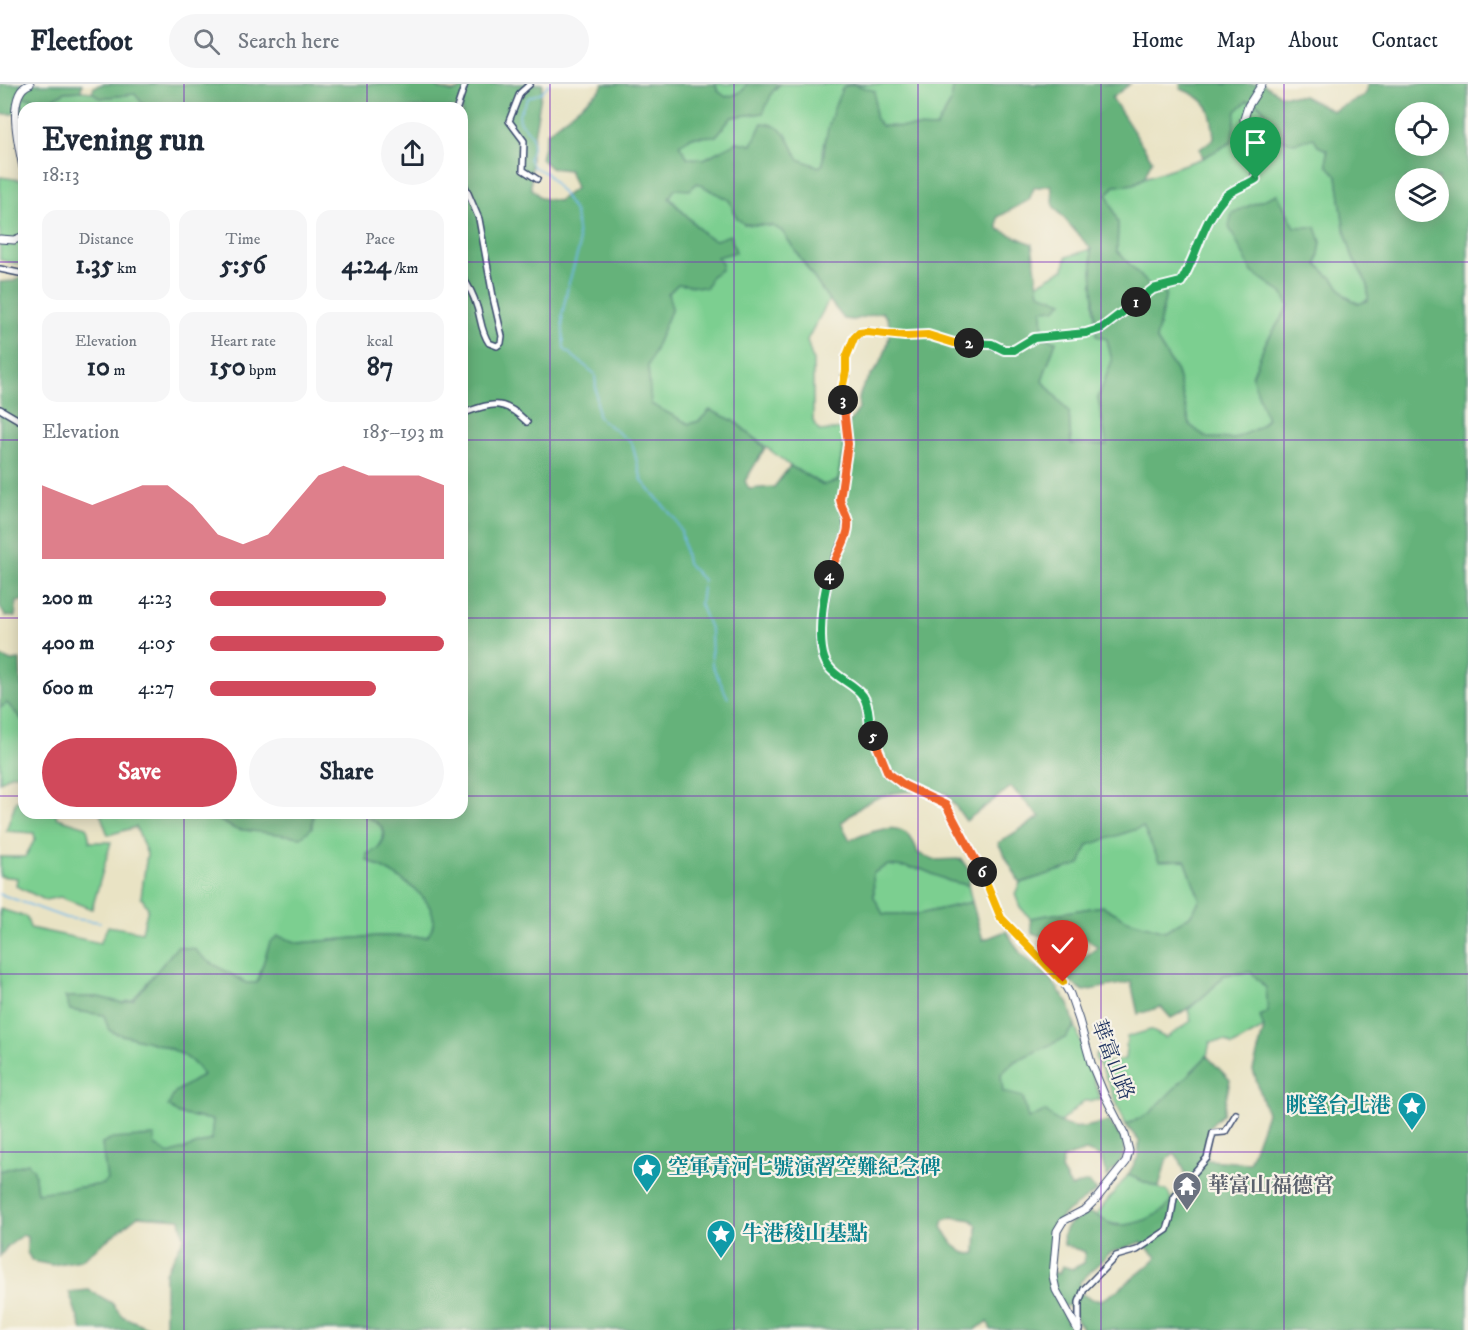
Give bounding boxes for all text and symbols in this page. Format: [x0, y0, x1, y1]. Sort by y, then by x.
search box [169, 14, 589, 68]
text: Fleetfoot [30, 24, 133, 59]
icon: search [190, 25, 223, 58]
text: Search here [238, 28, 339, 55]
text: Home [1132, 28, 1184, 54]
text: Map [1217, 28, 1255, 54]
text: About [1288, 28, 1339, 54]
text: Contact [1372, 28, 1438, 54]
map controls [1395, 102, 1449, 222]
button: locate [1395, 102, 1449, 156]
pin [1230, 117, 1281, 179]
text: Evening run [42, 120, 204, 161]
button: share [381, 122, 444, 185]
icon: arrive [1239, 126, 1272, 159]
text: 18:13 [42, 163, 79, 188]
button: layers [1395, 168, 1449, 222]
text: Distance [78, 229, 134, 249]
text: Time [226, 229, 260, 249]
text: Pace [365, 229, 395, 249]
text: 1.35 [75, 249, 113, 282]
text: 5:56 [220, 249, 266, 282]
text: 4:24 [341, 249, 391, 282]
text: km [113, 258, 137, 278]
text: /km [391, 258, 419, 278]
pin: 1 [1121, 287, 1151, 317]
text: 1 [1133, 292, 1139, 312]
pin: 2 [954, 328, 984, 358]
text: Elevation [75, 331, 137, 351]
text: Heart rate [210, 331, 276, 351]
text: kcal [367, 331, 393, 351]
text: 2 [965, 333, 973, 353]
text: 10 [87, 351, 110, 384]
text: 150 [209, 351, 246, 384]
text: 87 [367, 351, 393, 384]
text: m [110, 360, 125, 380]
text: bpm [246, 360, 277, 380]
pin: 3 [828, 385, 858, 415]
text: 3 [840, 390, 846, 410]
text: Elevation [42, 420, 119, 445]
text: 185–193 m [362, 420, 444, 445]
pin: 4 [814, 560, 844, 590]
text: 4 [824, 565, 834, 585]
text: 200 m [42, 586, 93, 611]
text: 4:23 [138, 586, 172, 611]
text: 400 m [42, 631, 94, 656]
text: 4:05 [138, 631, 175, 656]
text: 600 m [42, 676, 93, 701]
text: 4:27 [138, 676, 175, 701]
pin: 5 [858, 721, 888, 751]
text: 5 [869, 726, 877, 746]
button: Save [42, 738, 237, 807]
button: Share [249, 738, 444, 807]
pin: 6 [967, 857, 997, 887]
text: 6 [978, 862, 986, 882]
pin [1037, 920, 1088, 982]
icon: check [1046, 929, 1079, 962]
street label: 華富山路 [1085, 1016, 1139, 1104]
place icon: 眺望台北港 [1396, 1090, 1428, 1132]
place label: 眺望台北港 [1286, 1093, 1391, 1119]
place icon: 空軍青河七號演習空難紀念碑 [631, 1152, 663, 1194]
place label: 空軍青河七號演習空難紀念碑 [668, 1155, 941, 1181]
temple icon: 華富山福德宮 [1171, 1170, 1203, 1212]
place label: 華富山福德宮 [1208, 1173, 1334, 1199]
place icon: 牛港稜山基點 [705, 1218, 737, 1260]
place label: 牛港稜山基點 [742, 1221, 868, 1247]

